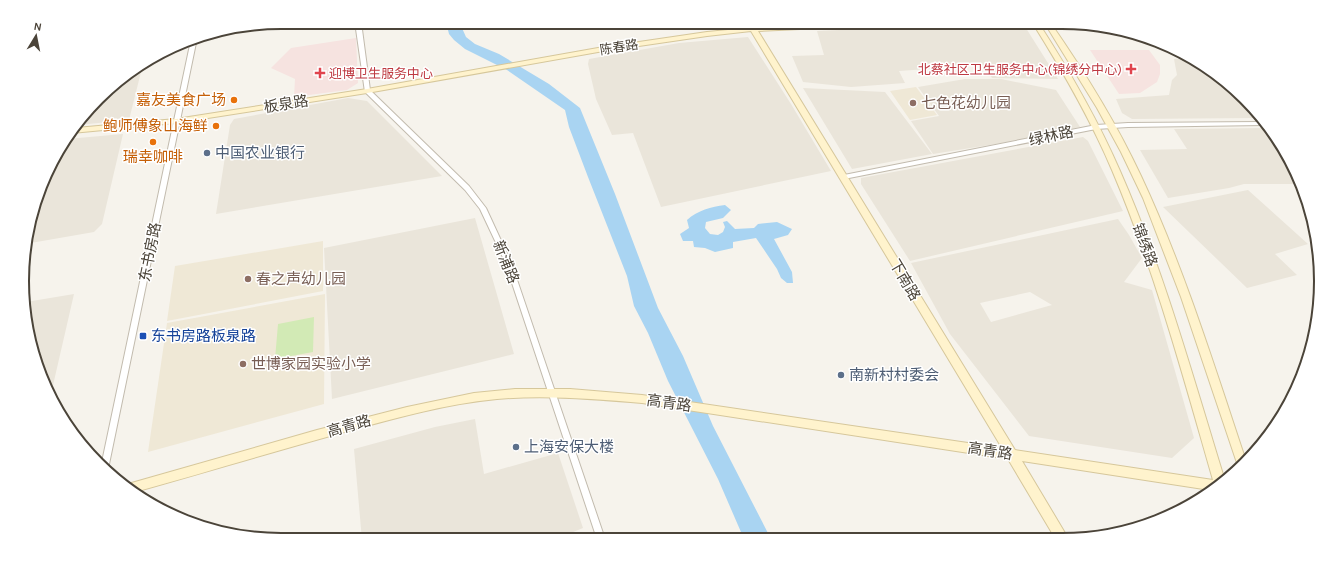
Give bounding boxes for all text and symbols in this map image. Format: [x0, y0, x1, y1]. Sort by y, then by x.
north arrow [16, 16, 56, 56]
text: N [33, 20, 43, 34]
street label: 陈春路 [599, 37, 639, 57]
place label: 北蔡社区卫生服务中心(锦绣分中心) [918, 62, 1122, 77]
marker: 北蔡社区卫生服务中心(锦绣分中心) [1125, 63, 1137, 75]
place label: 迎博卫生服务中心 [329, 66, 433, 81]
marker: 迎博卫生服务中心 [314, 67, 326, 79]
place label: 嘉友美食广场 [136, 91, 226, 109]
street label: 板泉路 [262, 92, 310, 116]
place label: 七色花幼儿园 [921, 94, 1011, 112]
marker: 嘉友美食广场 [229, 95, 239, 105]
marker: 七色花幼儿园 [908, 98, 918, 108]
place label: 鲍师傅象山海鲜 [103, 117, 208, 135]
marker: 鲍师傅象山海鲜 [211, 121, 221, 131]
street label: 绿林路 [1027, 123, 1075, 149]
marker: 瑞幸咖啡 [148, 137, 158, 147]
place label: 中国农业银行 [215, 144, 305, 162]
place label: 瑞幸咖啡 [123, 148, 183, 166]
marker: 中国农业银行 [202, 148, 212, 158]
street label: 东书房路 [135, 221, 165, 283]
street label: 锦绣路 [1129, 221, 1161, 269]
street label: 新浦路 [489, 238, 523, 286]
street label: 下南路 [886, 256, 924, 304]
place label: 春之声幼儿园 [256, 270, 346, 288]
marker: 春之声幼儿园 [243, 274, 253, 284]
place label: 东书房路板泉路 [151, 327, 256, 345]
marker: 东书房路板泉路 [138, 331, 148, 341]
place label: 世博家园实验小学 [251, 355, 371, 373]
marker: 世博家园实验小学 [238, 359, 248, 369]
place label: 南新村村委会 [849, 366, 939, 384]
marker: 南新村村委会 [836, 370, 846, 380]
street label: 高青路 [645, 391, 693, 415]
street label: 高青路 [325, 411, 373, 441]
place label: 上海安保大楼 [524, 438, 614, 456]
street label: 高青路 [966, 439, 1014, 463]
marker: 上海安保大楼 [511, 442, 521, 452]

